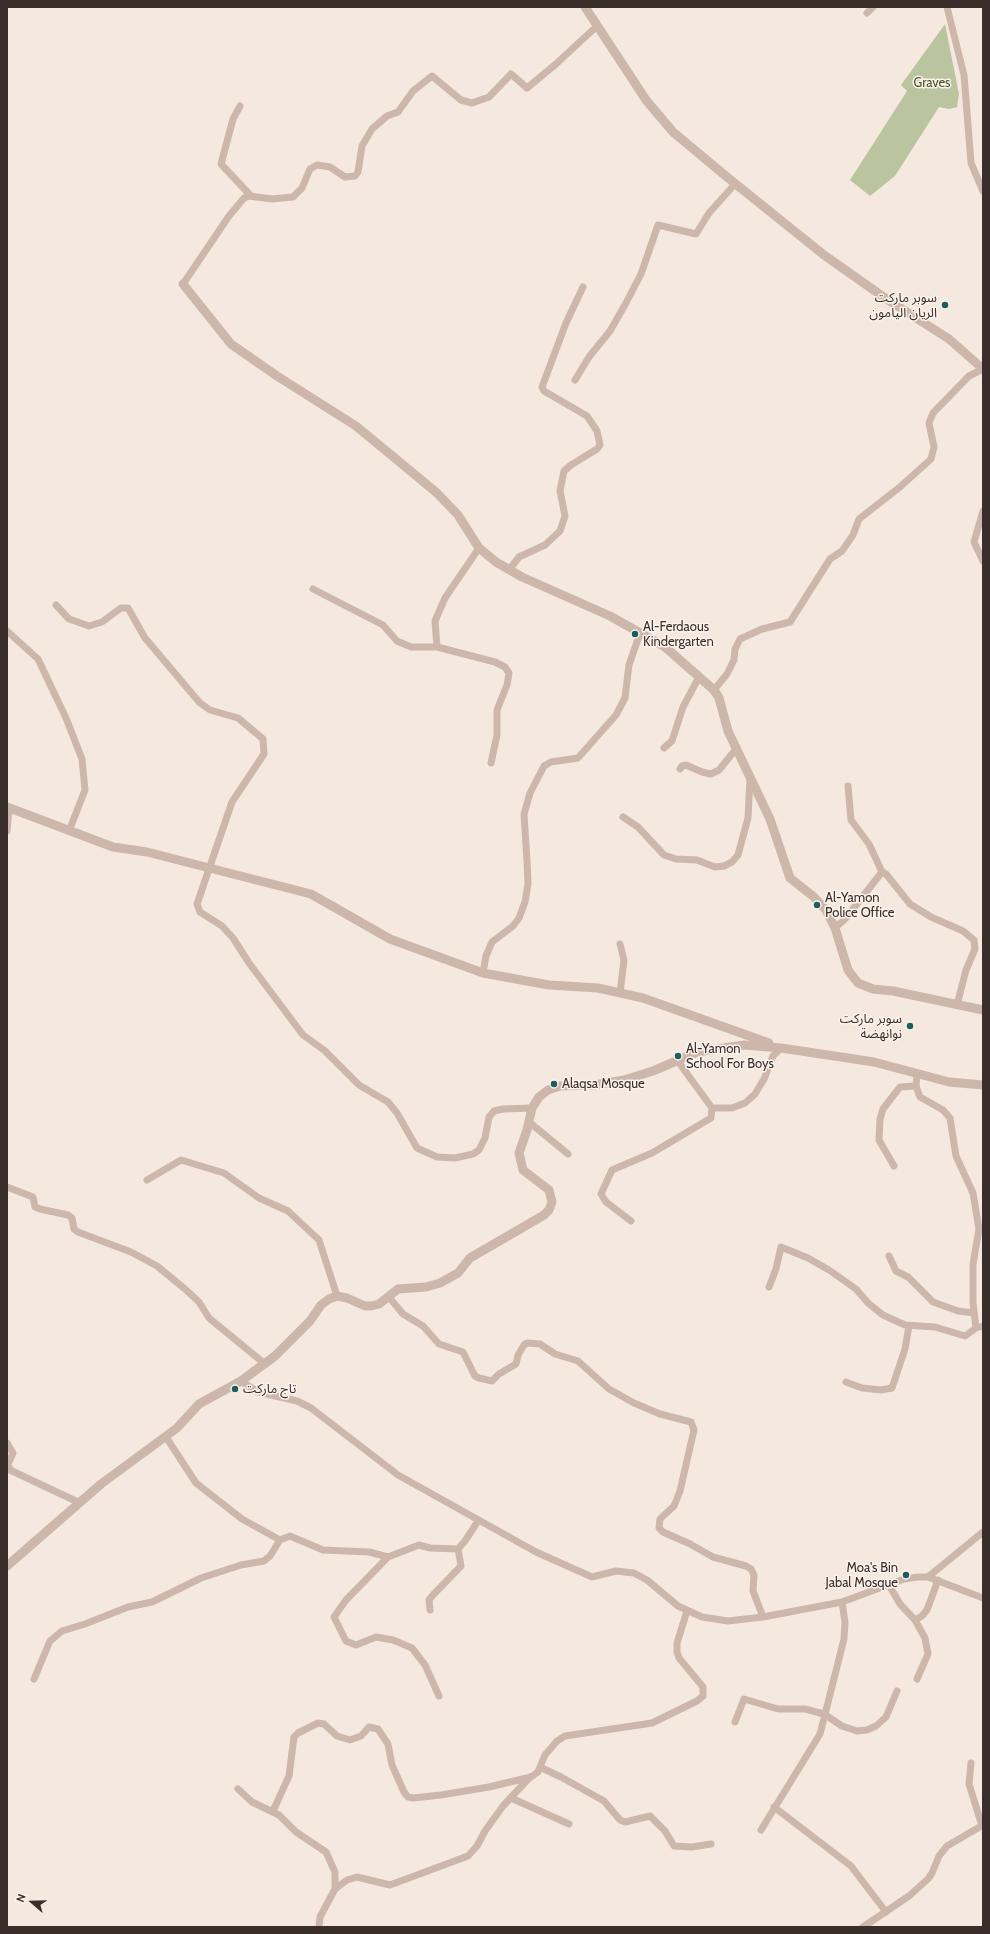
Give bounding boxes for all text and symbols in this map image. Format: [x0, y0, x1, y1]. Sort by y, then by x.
park label: Graves [914, 75, 950, 91]
place label: سوبر ماركت الريان اليامون [869, 290, 937, 321]
marker: سوبر ماركت الريان اليامون [940, 300, 950, 310]
place label: Al-Ferdaous Kindergarten [643, 619, 714, 650]
marker: Al-Ferdaous Kindergarten [630, 629, 640, 639]
place label: Al-Yamon Police Office [825, 890, 894, 921]
marker: Al-Yamon Police Office [812, 900, 822, 910]
place label: سوبر ماركت نوانهضة [840, 1011, 902, 1042]
marker: سوبر ماركت نوانهضة [905, 1021, 915, 1031]
place label: Al-Yamon School For Boys [686, 1041, 774, 1072]
marker: Al-Yamon School For Boys [673, 1051, 683, 1061]
place label: Alaqsa Mosque [562, 1076, 645, 1092]
marker: Alaqsa Mosque [549, 1079, 559, 1089]
place label: تاج ماركت [243, 1381, 296, 1397]
marker: تاج ماركت [230, 1384, 240, 1394]
place label: Moa's Bin Jabal Mosque [825, 1560, 898, 1591]
marker: Moa's Bin Jabal Mosque [901, 1570, 911, 1580]
north arrow [12, 1882, 52, 1922]
text: N [13, 1892, 29, 1904]

